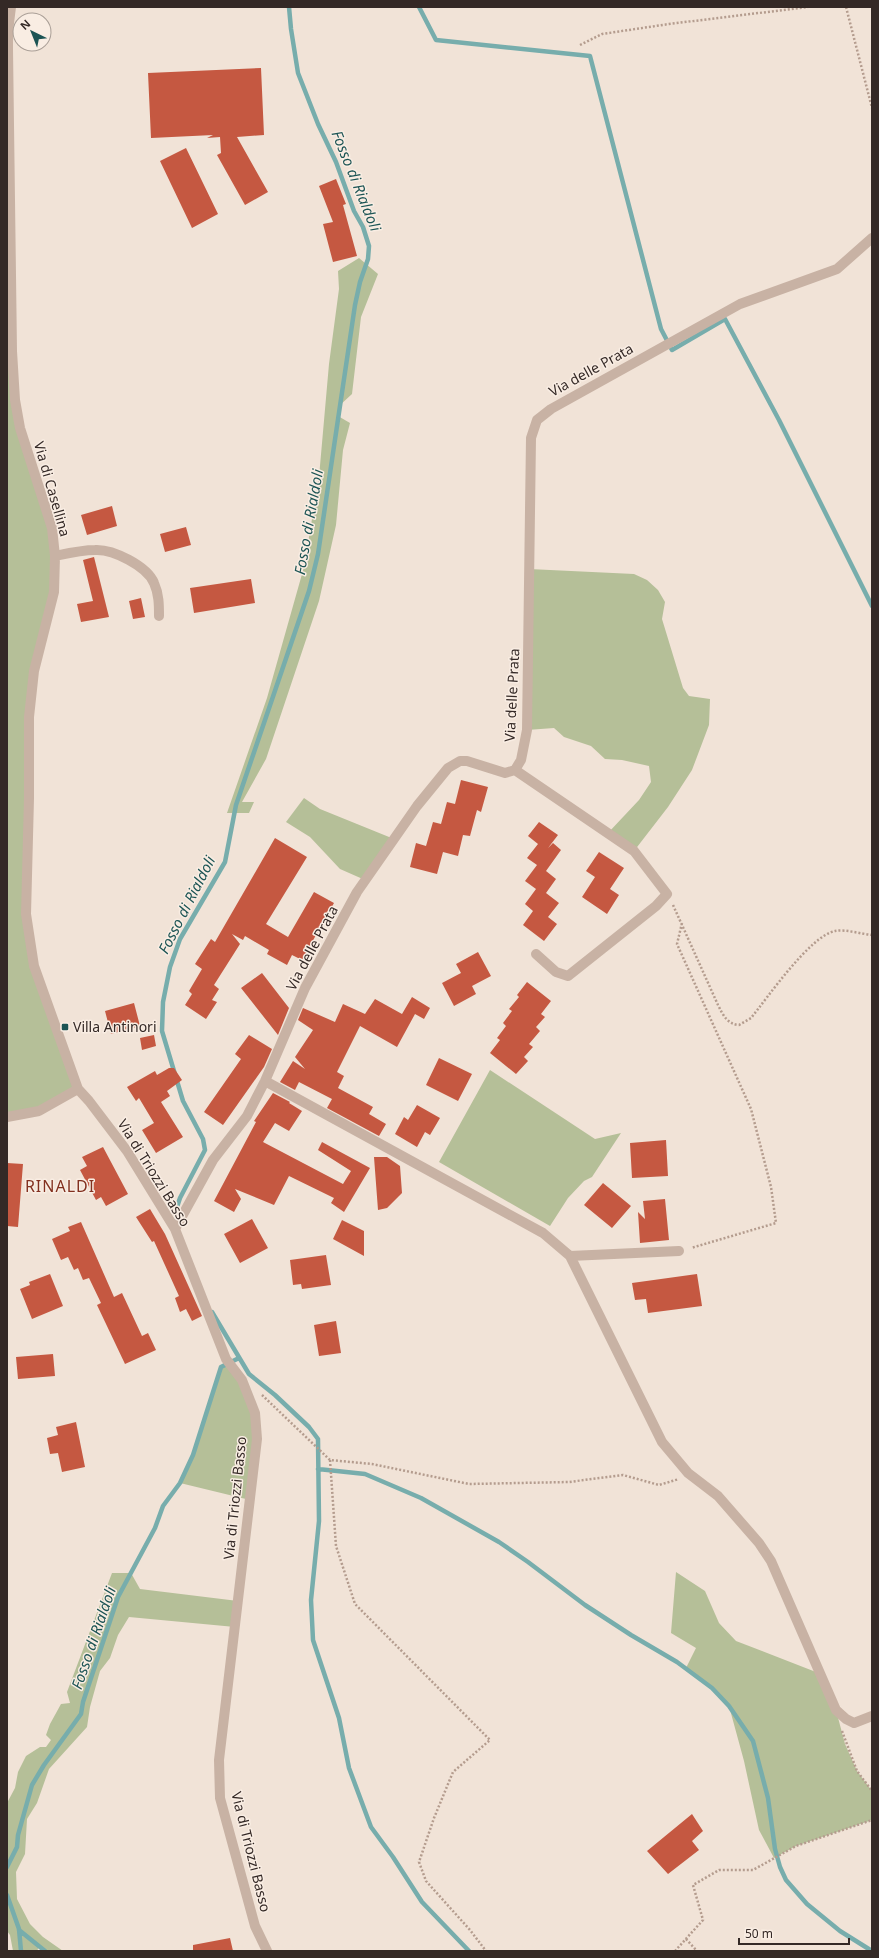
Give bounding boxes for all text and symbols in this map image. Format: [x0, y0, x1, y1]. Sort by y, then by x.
north arrow [12, 12, 52, 52]
text: N [16, 16, 33, 33]
water label: Fosso di Rialdoli [328, 127, 387, 235]
street label: Via delle Prata [545, 339, 636, 401]
street label: Via di Casellina [30, 439, 75, 539]
water label: Fosso di Rialdoli [289, 466, 327, 576]
street label: Via delle Prata [500, 648, 523, 742]
water label: Fosso di Rialdoli [153, 851, 220, 957]
street label: Via delle Prata [281, 902, 342, 994]
place label: Villa Antinori [73, 1017, 157, 1036]
marker: Villa Antinori [60, 1022, 70, 1032]
street label: Via di Triozzi Basso [114, 1115, 195, 1230]
district label: RINALDI [25, 1175, 95, 1197]
street label: Via di Triozzi Basso [219, 1436, 250, 1560]
water label: Fosso di Rialdoli [66, 1583, 120, 1692]
street label: Via di Triozzi Basso [227, 1790, 276, 1914]
scale bar [739, 1920, 849, 1946]
text: 50 m [745, 1925, 773, 1942]

